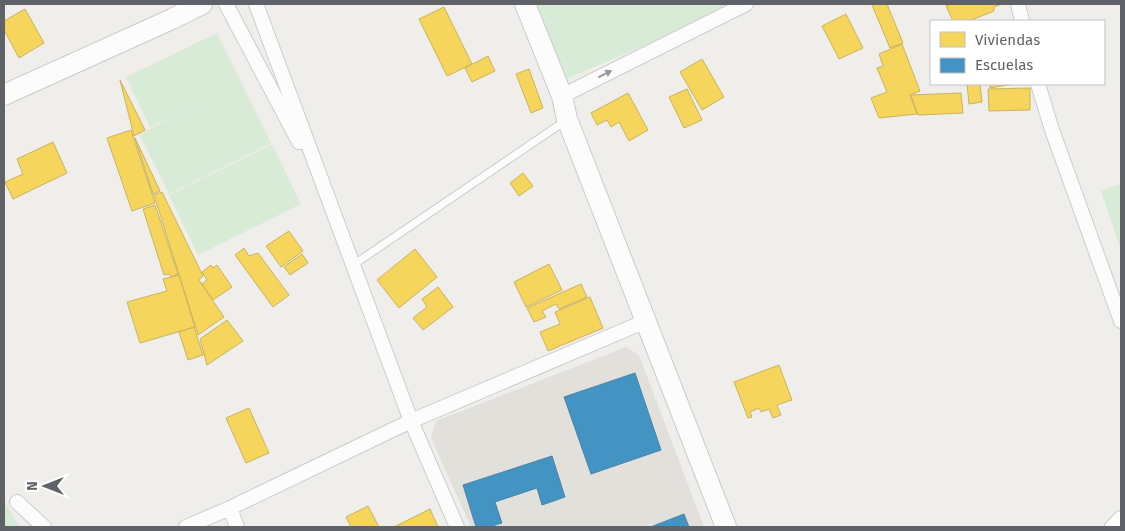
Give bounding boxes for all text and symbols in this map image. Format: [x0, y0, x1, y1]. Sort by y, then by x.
legend [930, 20, 1105, 85]
text: Viviendas [975, 31, 1040, 49]
text: Escuelas [975, 56, 1033, 74]
one-way arrow [598, 70, 612, 78]
north arrow [20, 461, 70, 511]
text: N [24, 481, 41, 491]

